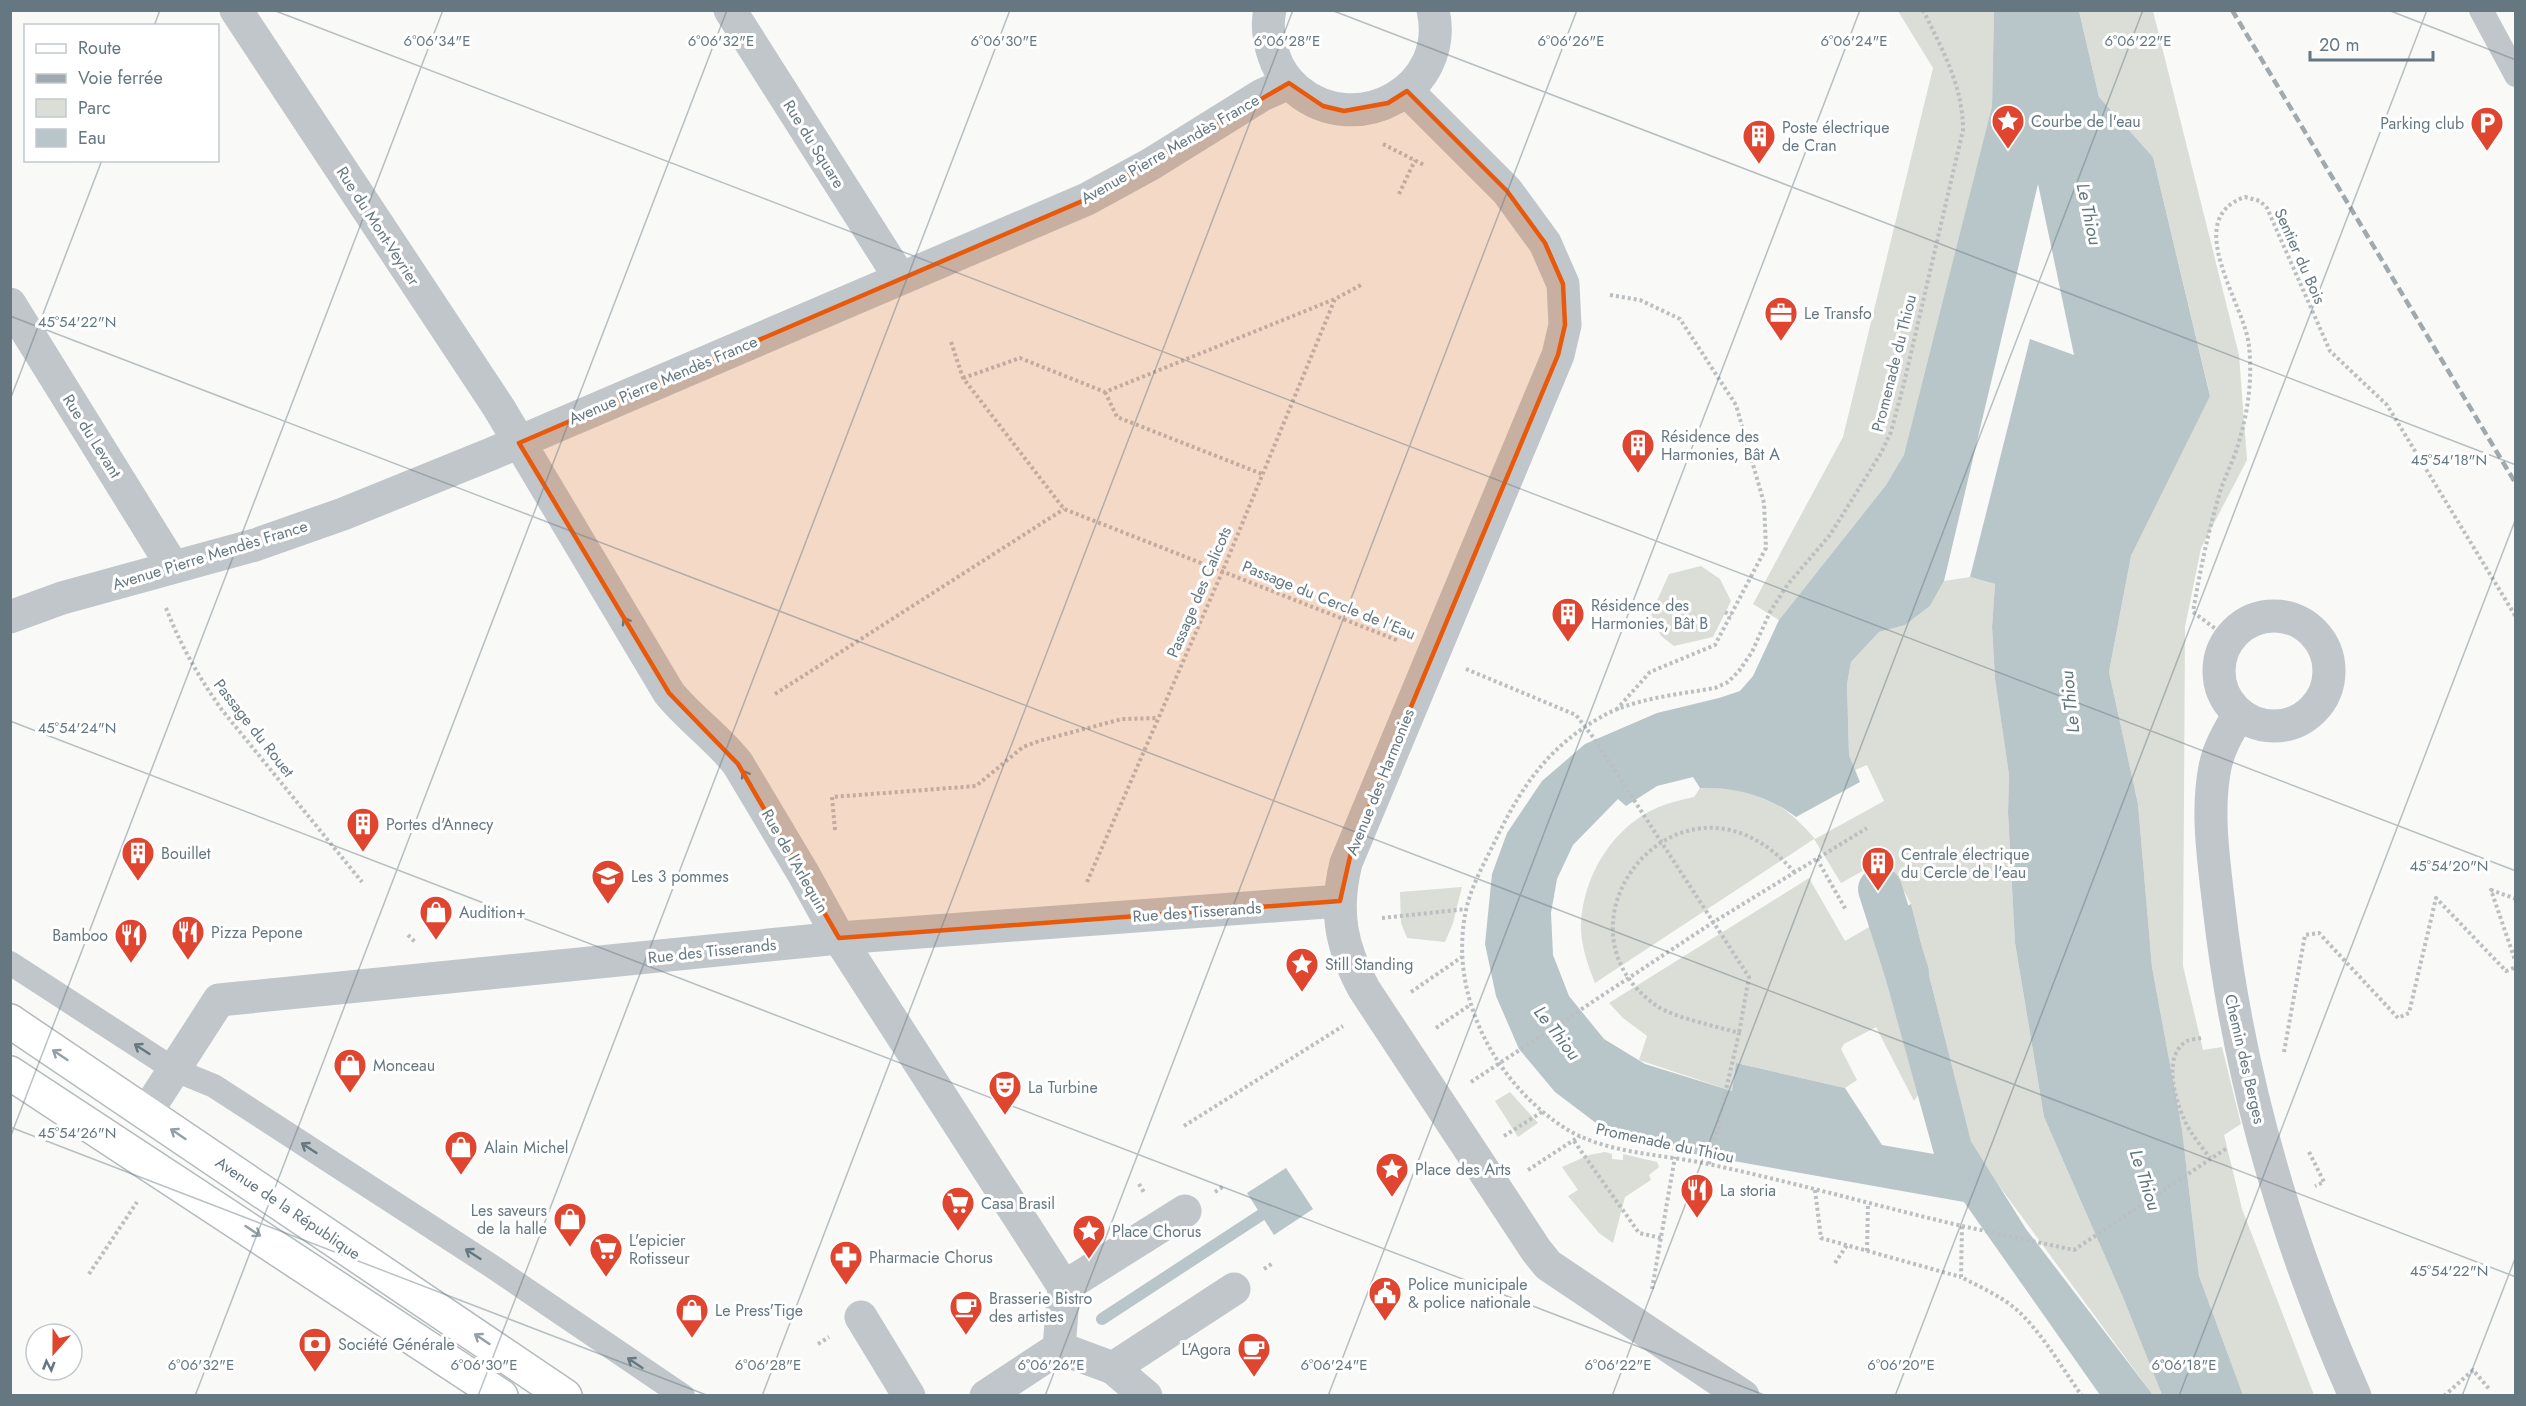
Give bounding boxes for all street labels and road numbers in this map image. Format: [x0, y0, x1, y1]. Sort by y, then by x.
street label: Avenue Pierre Mendès France [1076, 88, 1264, 210]
street label: Rue du Square [778, 95, 850, 193]
street label: Rue du Mont-Veyrier [331, 162, 425, 290]
street label: Sentier du Bois [2269, 204, 2331, 308]
street label: Promenade du Thiou [1866, 292, 1922, 434]
street label: Avenue Pierre Mendès France [565, 330, 761, 430]
street label: Rue du Levant [57, 390, 127, 482]
street label: Avenue Pierre Mendès France [110, 514, 310, 596]
street label: Passage des Calicots [1161, 523, 1237, 661]
street label: Passage du Cercle de l'Eau [1239, 555, 1419, 645]
street label: Passage du Rouet [208, 674, 300, 782]
street label: Avenue des Harmonies [1340, 705, 1420, 859]
street label: Rue de l'Arlequin [756, 805, 834, 917]
street label: Rue des Tisserands [1132, 896, 1262, 928]
street label: Rue des Tisserands [647, 933, 777, 969]
street label: Chemin des Berges [2219, 992, 2271, 1126]
street label: Promenade du Thiou [1594, 1117, 1736, 1169]
street label: Avenue de la République [211, 1151, 365, 1265]

